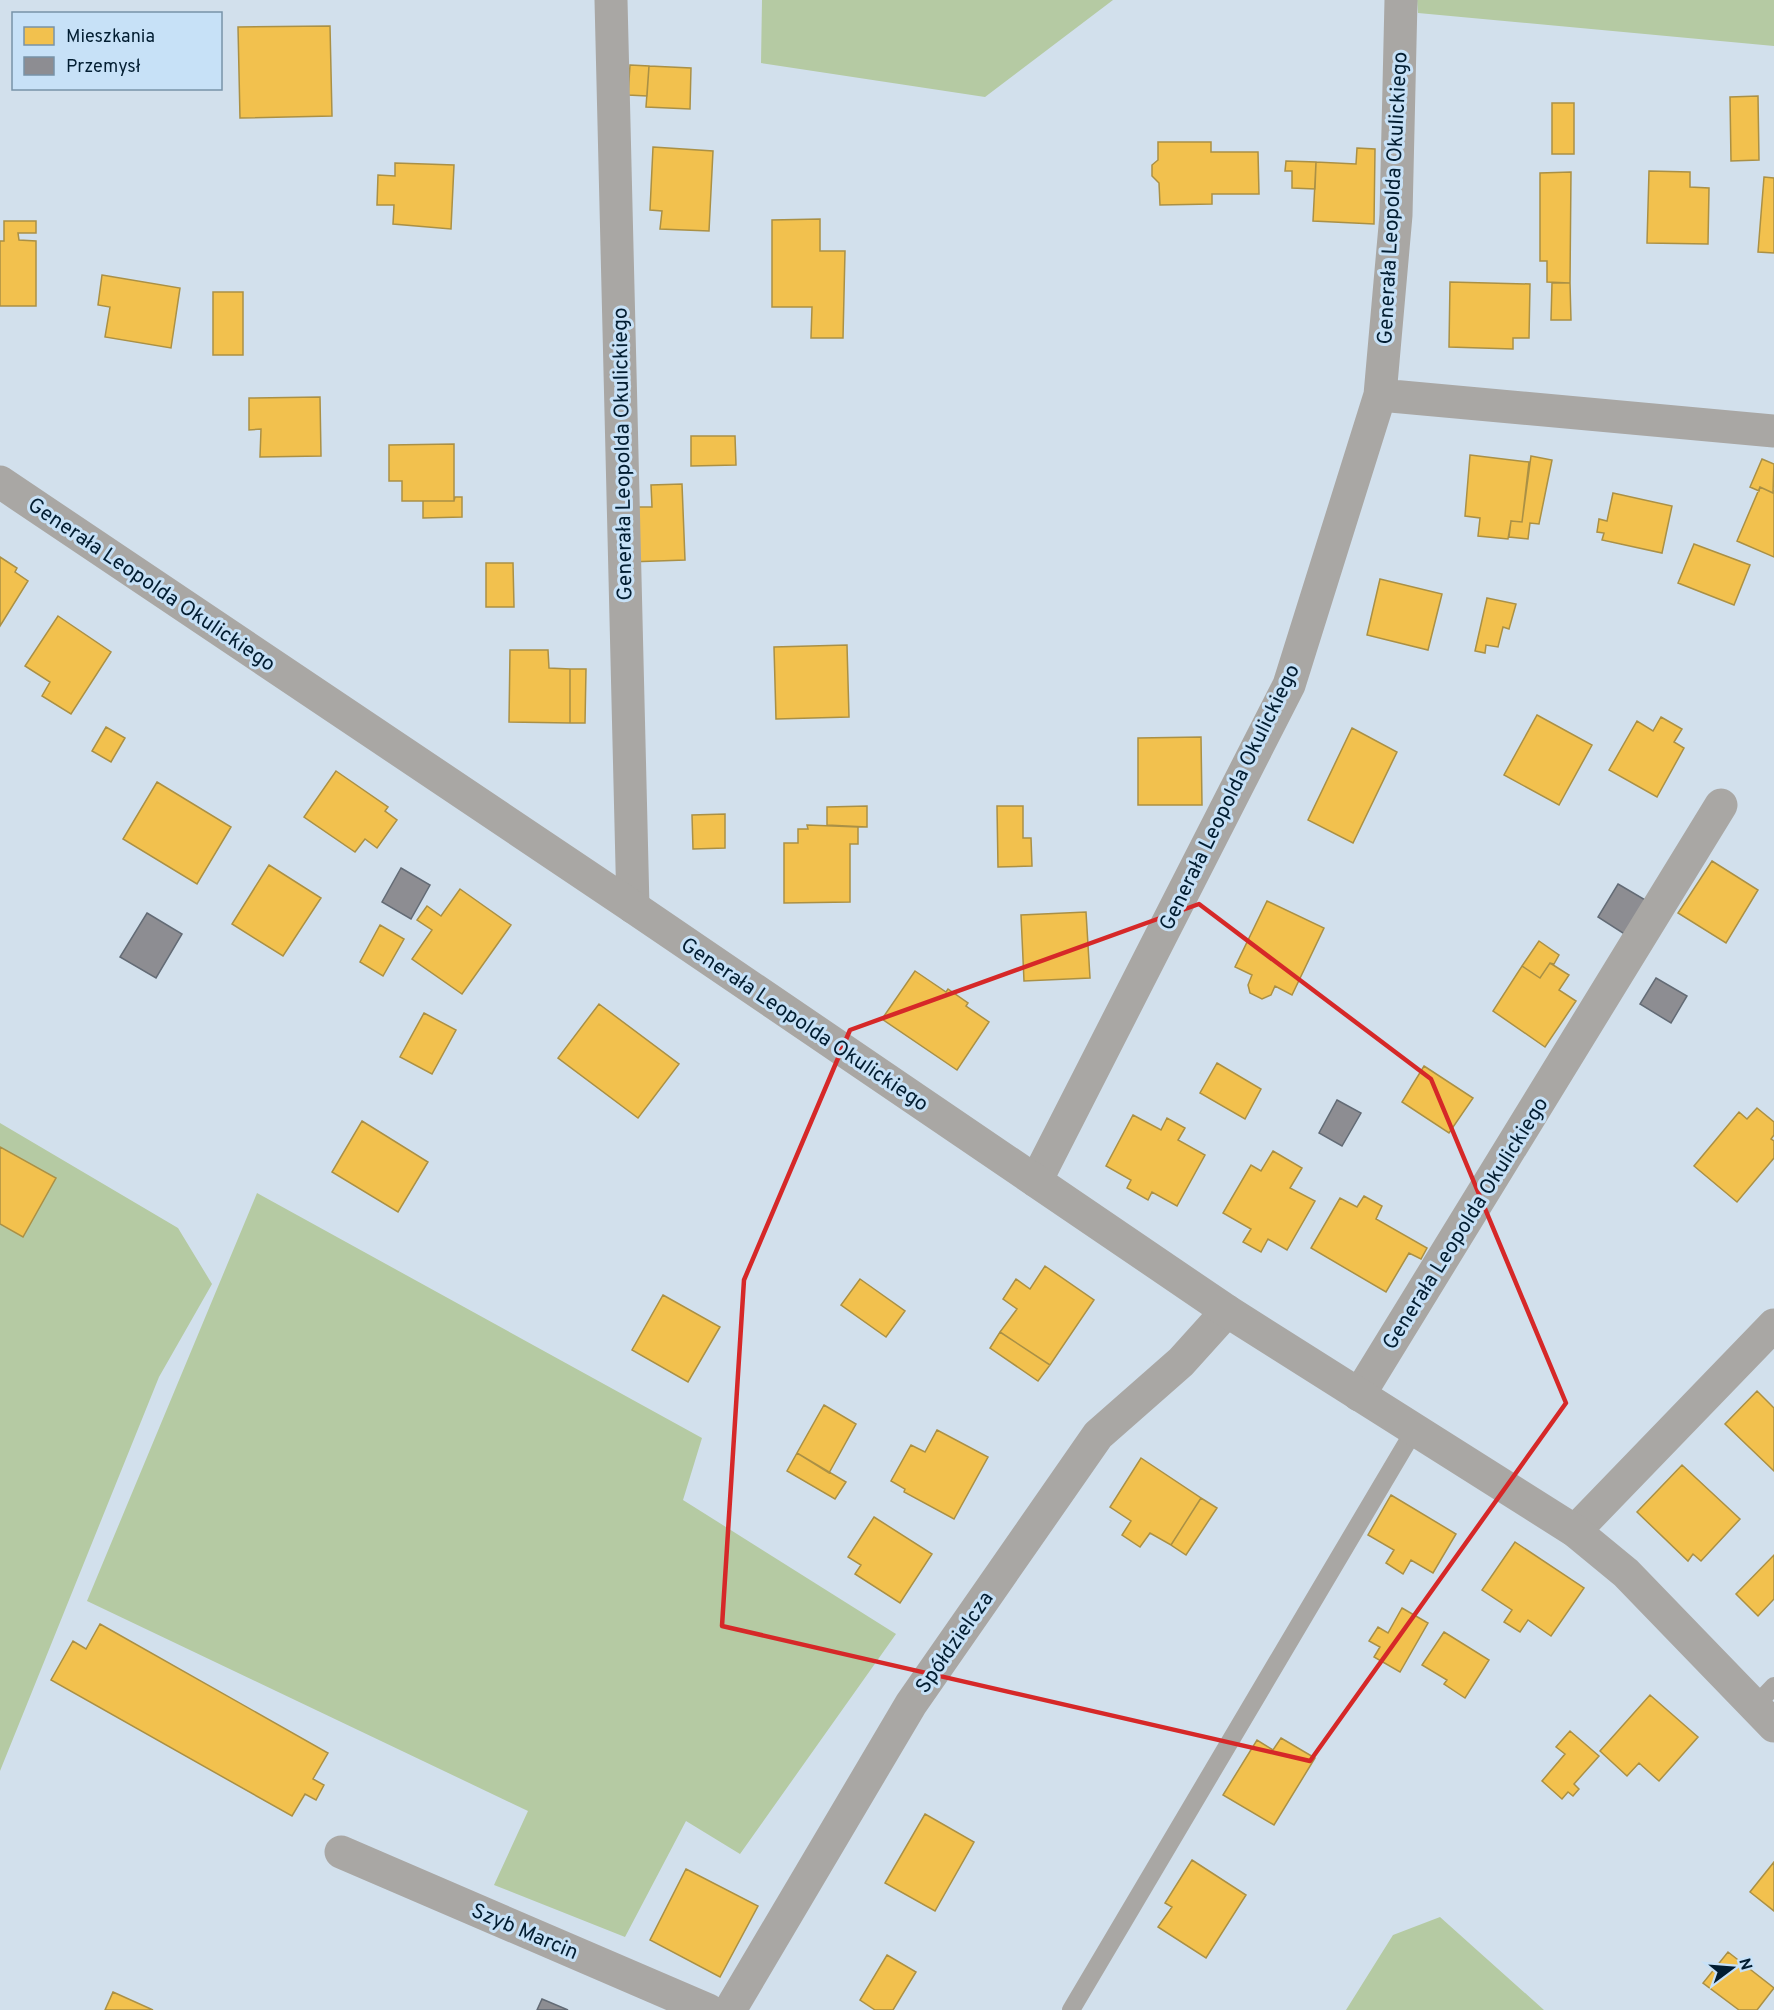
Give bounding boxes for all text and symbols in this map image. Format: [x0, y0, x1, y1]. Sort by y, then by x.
legend [12, 12, 222, 90]
text: Mieszkania [66, 26, 155, 49]
street label: Generała Leopolda Okulickiego [1372, 51, 1415, 345]
text: Przemysł [66, 56, 141, 79]
street label: Generała Leopolda Okulickiego [607, 307, 640, 601]
street label: Generała Leopolda Okulickiego [22, 492, 280, 678]
street label: Generała Leopolda Okulickiego [1154, 660, 1307, 935]
street label: Generała Leopolda Okulickiego [675, 932, 933, 1118]
street label: Generała Leopolda Okulickiego [1377, 1092, 1555, 1355]
street label: Spółdzielcza [910, 1587, 1000, 1699]
street label: Szyb Marcin [467, 1898, 582, 1967]
north arrow [1702, 1938, 1762, 1998]
text: N [1733, 1956, 1756, 1973]

